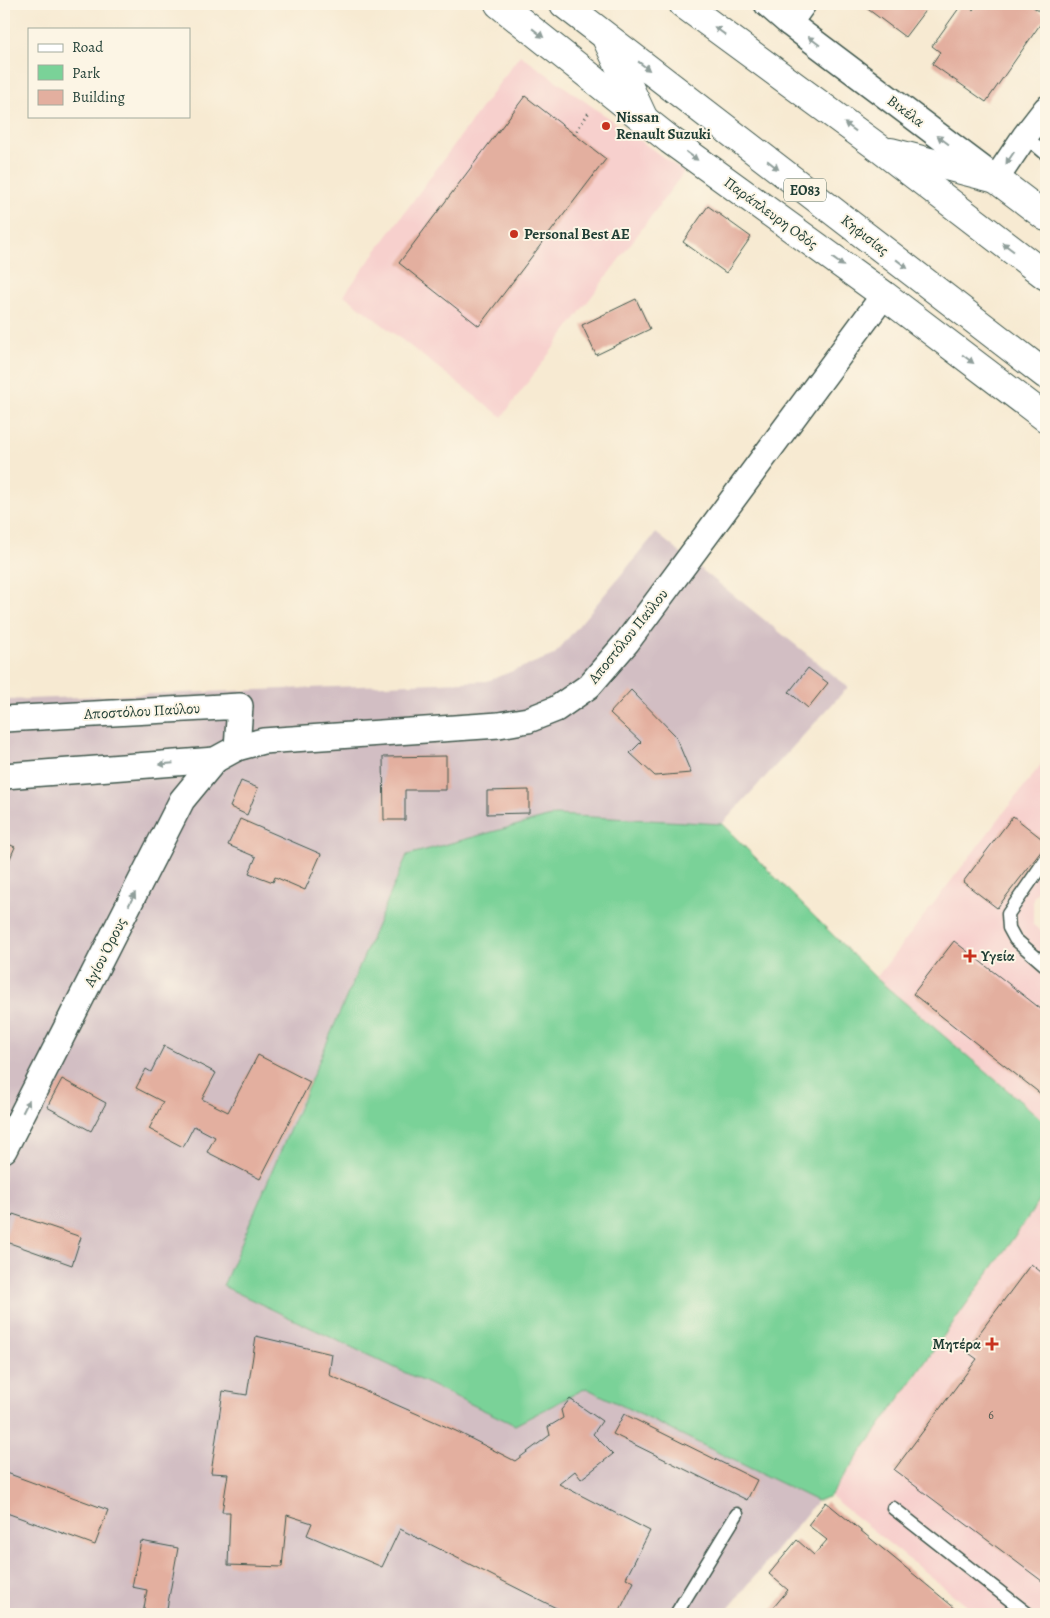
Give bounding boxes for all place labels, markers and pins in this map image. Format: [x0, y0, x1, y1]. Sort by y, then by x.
place label: Nissan Renault Suzuki [616, 107, 712, 144]
marker: Nissan Renault Suzuki [600, 120, 612, 132]
place label: Personal Best AE [524, 224, 630, 244]
marker: Personal Best AE [508, 228, 520, 240]
place label: Υγεία [980, 946, 1015, 966]
marker: Υγεία [963, 949, 977, 963]
place label: Μητέρα [933, 1334, 981, 1354]
marker: Μητέρα [985, 1337, 999, 1351]

